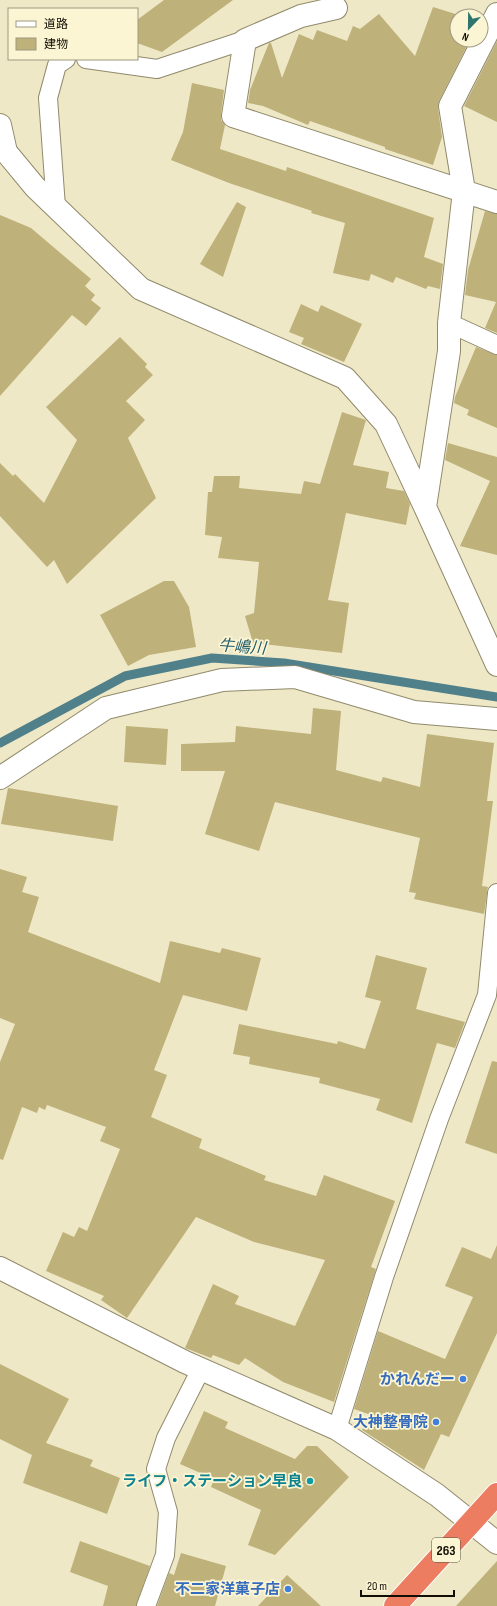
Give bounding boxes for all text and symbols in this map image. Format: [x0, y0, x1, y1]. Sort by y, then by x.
legend [8, 8, 138, 60]
north arrow [449, 8, 489, 48]
text: 道路 [44, 17, 68, 32]
text: N [460, 30, 471, 44]
text: 建物 [44, 37, 68, 52]
water label: 牛嶋川 [217, 636, 268, 659]
place label: かれんだー [380, 1370, 455, 1389]
marker: かれんだー [458, 1374, 468, 1384]
place label: 大神整骨院 [353, 1413, 428, 1432]
marker: 大神整骨院 [431, 1417, 441, 1427]
place label: ライフ・ステーション早良 [122, 1472, 302, 1491]
marker: ライフ・ステーション早良 [305, 1476, 315, 1486]
road number: 263 [432, 1538, 460, 1562]
scale bar [361, 1572, 454, 1598]
text: 20 m [367, 1579, 387, 1594]
place label: 不二家洋菓子店 [175, 1580, 280, 1599]
marker: 不二家洋菓子店 [283, 1584, 293, 1594]

